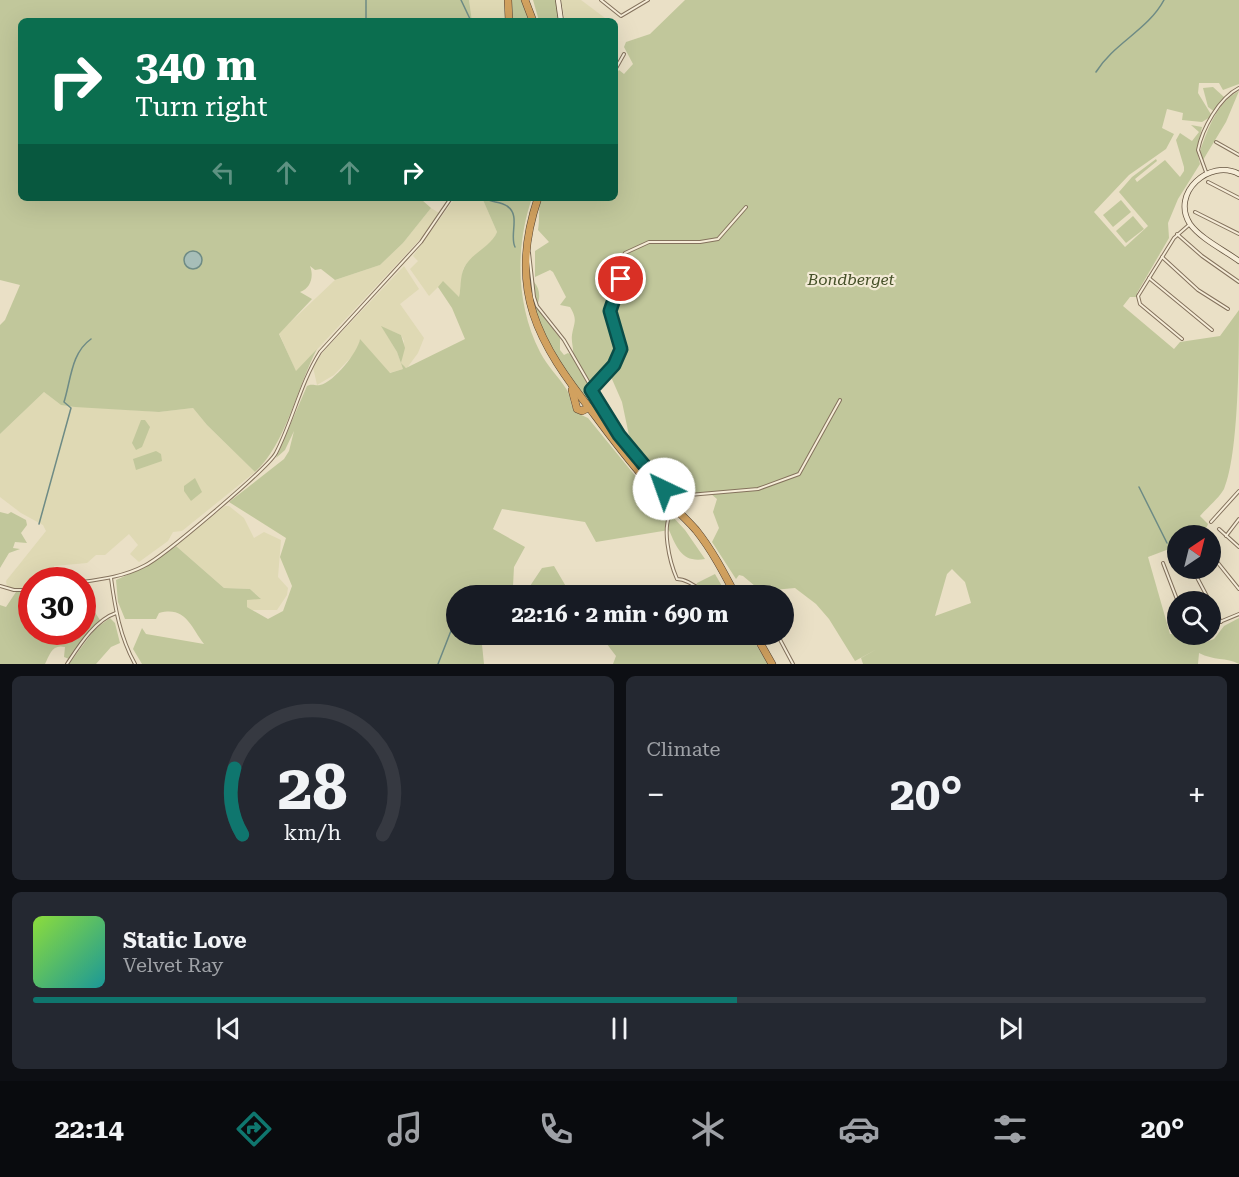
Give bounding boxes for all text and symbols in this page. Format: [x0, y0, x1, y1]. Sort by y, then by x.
text: 340 m [135, 41, 257, 90]
icon: right [36, 42, 114, 120]
text: Turn right [135, 91, 268, 123]
icon: left [207, 156, 240, 189]
icon: ahead [270, 156, 303, 189]
icon: ahead [333, 156, 366, 189]
icon: right [396, 156, 429, 189]
pin [595, 253, 646, 304]
icon: arrive [604, 262, 637, 295]
park label: Bondberget [806, 270, 895, 289]
position arrow [632, 457, 696, 521]
north arrow [1167, 525, 1221, 579]
map controls [1167, 525, 1221, 645]
speed limit sign: 30 [18, 567, 96, 645]
button: search [1167, 591, 1221, 645]
text: 22:16 · 2 min · 690 m [511, 602, 729, 627]
text: Climate [647, 737, 721, 761]
text: 28 [278, 751, 348, 824]
text: 20° [890, 768, 963, 821]
text: − [647, 775, 665, 814]
text: + [1188, 775, 1206, 814]
text: km/h [284, 820, 342, 845]
text: Static Love [123, 928, 247, 953]
text: Velvet Ray [123, 953, 223, 977]
icon: previous [212, 1012, 245, 1045]
icon: pause [603, 1012, 636, 1045]
icon: next [994, 1012, 1027, 1045]
icon: directions [233, 1108, 275, 1150]
icon: music [384, 1108, 426, 1150]
icon: phone [535, 1108, 577, 1150]
icon: climate [687, 1108, 729, 1150]
icon: car [838, 1108, 880, 1150]
icon: filters [989, 1108, 1031, 1150]
text: 22:14 [55, 1113, 124, 1145]
text: 20° [1141, 1113, 1184, 1145]

